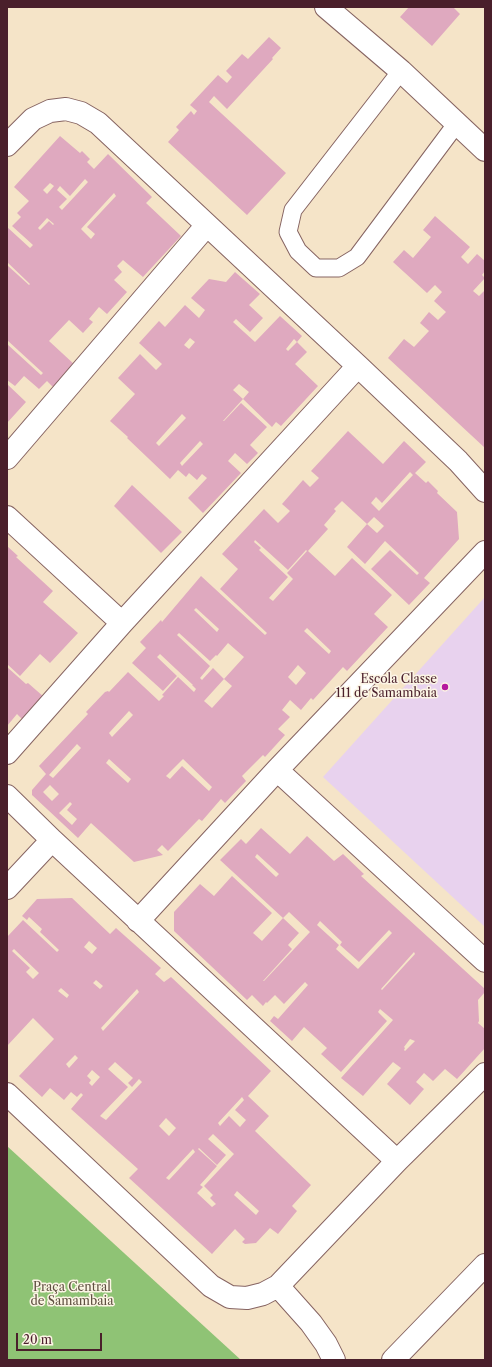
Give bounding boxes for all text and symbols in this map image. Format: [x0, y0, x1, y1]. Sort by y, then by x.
place label: Escola Classe 111 de Samambaia [336, 673, 437, 701]
marker: Escola Classe 111 de Samambaia [440, 682, 450, 692]
park label: Praça Central de Samambaia [31, 1281, 113, 1309]
scale bar [18, 1325, 104, 1351]
text: 20 m [23, 1332, 52, 1347]

